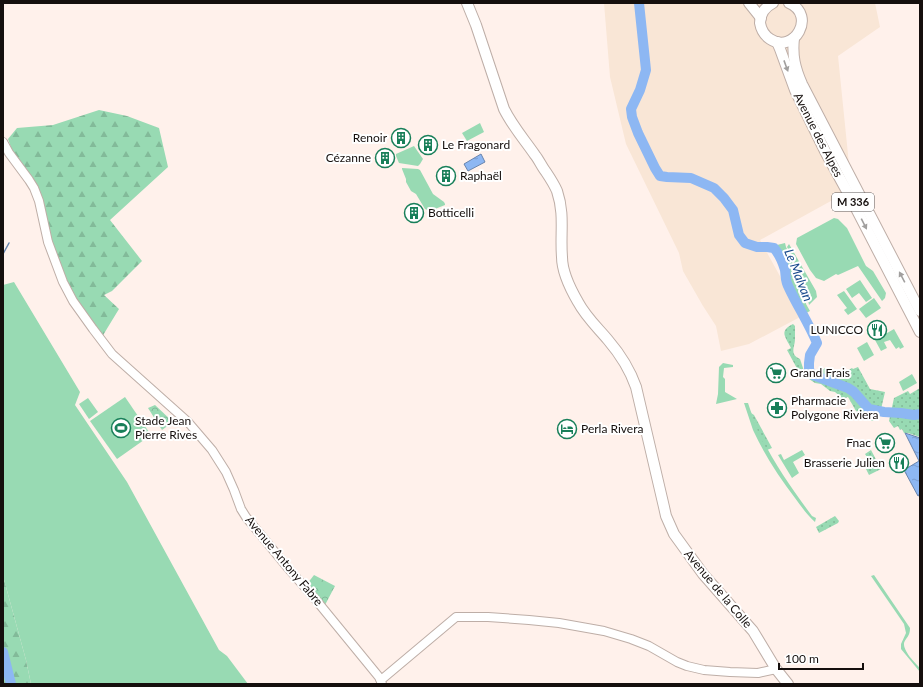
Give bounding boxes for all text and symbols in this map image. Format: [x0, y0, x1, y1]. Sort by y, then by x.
one-way arrow [783, 60, 789, 72]
street label: Avenue des Alpes [791, 90, 846, 180]
building icon: Renoir [390, 127, 412, 149]
place label: Renoir [353, 130, 388, 145]
building icon: Le Fragonard [417, 134, 439, 156]
place label: Le Fragonard [442, 137, 510, 152]
building icon: Cézanne [374, 147, 396, 169]
place label: Cézanne [326, 150, 371, 165]
building icon: Raphaël [435, 165, 457, 187]
place label: Raphaël [460, 168, 502, 183]
road number: M 336 [832, 193, 874, 211]
building icon: Botticelli [403, 202, 425, 224]
place label: Botticelli [428, 205, 474, 220]
one-way arrow [861, 218, 867, 229]
water label: Le Malvan [781, 246, 817, 304]
one-way arrow [899, 271, 905, 283]
restaurant icon: LUNICCO [866, 319, 888, 341]
place label: LUNICCO [810, 322, 863, 337]
supermarket icon: Grand Frais [765, 362, 787, 384]
place label: Grand Frais [790, 365, 850, 380]
place label: Pharmacie Polygone Riviera [791, 393, 879, 422]
pharmacy icon: Pharmacie Polygone Riviera [766, 397, 788, 419]
place label: Stade Jean Pierre Rives [135, 413, 197, 442]
sports icon: Stade Jean Pierre Rives [110, 417, 132, 439]
hotel icon: Perla Rivera [556, 418, 578, 440]
place label: Perla Rivera [581, 421, 643, 436]
supermarket icon: Fnac [874, 432, 896, 454]
place label: Fnac [846, 435, 871, 450]
restaurant icon: Brasserie Julien [888, 452, 910, 474]
place label: Brasserie Julien [804, 455, 885, 470]
street label: Avenue Antony Fabre [242, 513, 326, 609]
street label: Avenue de la Colle [681, 547, 755, 631]
scale bar [779, 645, 863, 671]
text: 100 m [785, 651, 819, 666]

